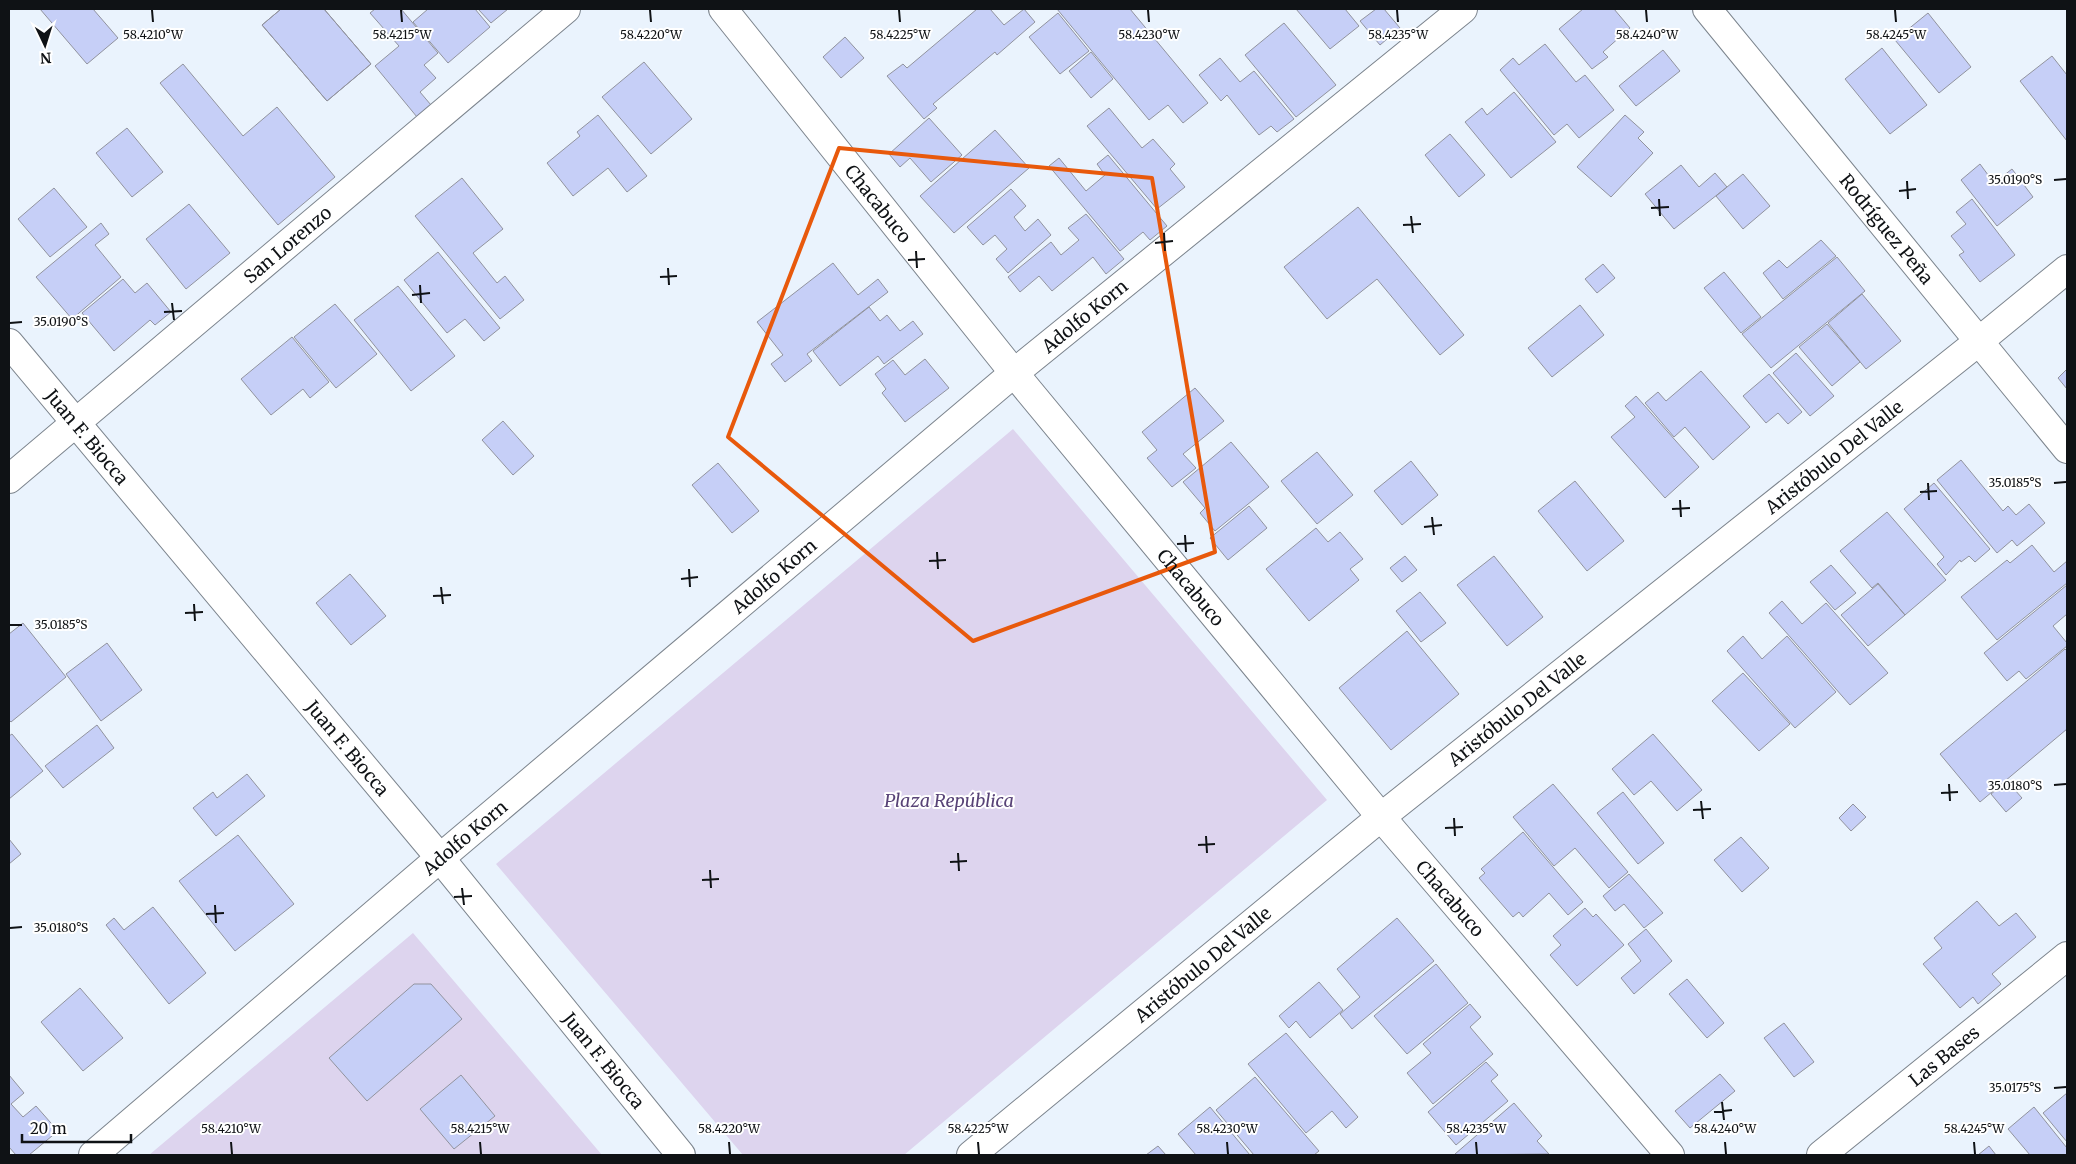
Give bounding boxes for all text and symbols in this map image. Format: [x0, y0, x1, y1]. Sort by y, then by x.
north arrow [20, 20, 70, 70]
text: 58.4210°W [123, 27, 184, 42]
text: 58.4215°W [372, 27, 433, 42]
text: 58.4220°W [620, 27, 683, 42]
text: 58.4225°W [870, 27, 931, 42]
text: 58.4230°W [1118, 27, 1181, 42]
text: 58.4235°W [1368, 27, 1429, 42]
text: 58.4240°W [1616, 27, 1679, 42]
text: 58.4245°W [1866, 27, 1927, 42]
text: N [40, 49, 52, 67]
street label: Chacabuco [840, 160, 917, 247]
street label: Rodríguez Peña [1835, 169, 1939, 289]
text: 35.0190°S [1988, 172, 2042, 187]
street label: San Lorenzo [239, 201, 336, 288]
street label: Adolfo Korn [1036, 274, 1132, 358]
text: 35.0190°S [34, 314, 88, 329]
street label: Juan F. Biocca [40, 383, 134, 489]
street label: Aristóbulo Del Valle [1759, 395, 1907, 519]
text: 35.0185°S [1989, 475, 2041, 490]
street label: Adolfo Korn [726, 533, 821, 619]
street label: Chacabuco [1152, 544, 1230, 631]
text: 35.0185°S [35, 617, 87, 632]
street label: Aristóbulo Del Valle [1443, 647, 1590, 771]
street label: Juan F. Biocca [301, 695, 395, 801]
text: 35.0180°S [1988, 778, 2042, 793]
park label: Plaza República [884, 789, 1014, 812]
street label: Adolfo Korn [417, 795, 512, 880]
street label: Chacabuco [1411, 855, 1490, 941]
street label: Aristóbulo Del Valle [1129, 901, 1275, 1028]
text: 35.0180°S [34, 920, 88, 935]
street label: Juan F. Biocca [558, 1007, 650, 1113]
street label: Las Bases [1904, 1020, 1984, 1091]
text: 35.0175°S [1989, 1080, 2041, 1095]
scale bar [22, 1112, 131, 1144]
text: 20 m [30, 1119, 67, 1138]
text: 58.4210°W [201, 1121, 262, 1136]
text: 58.4215°W [450, 1121, 511, 1136]
text: 58.4220°W [698, 1121, 761, 1136]
text: 58.4225°W [948, 1121, 1009, 1136]
text: 58.4230°W [1196, 1121, 1259, 1136]
text: 58.4235°W [1446, 1121, 1507, 1136]
text: 58.4240°W [1694, 1121, 1757, 1136]
text: 58.4245°W [1944, 1121, 2005, 1136]

